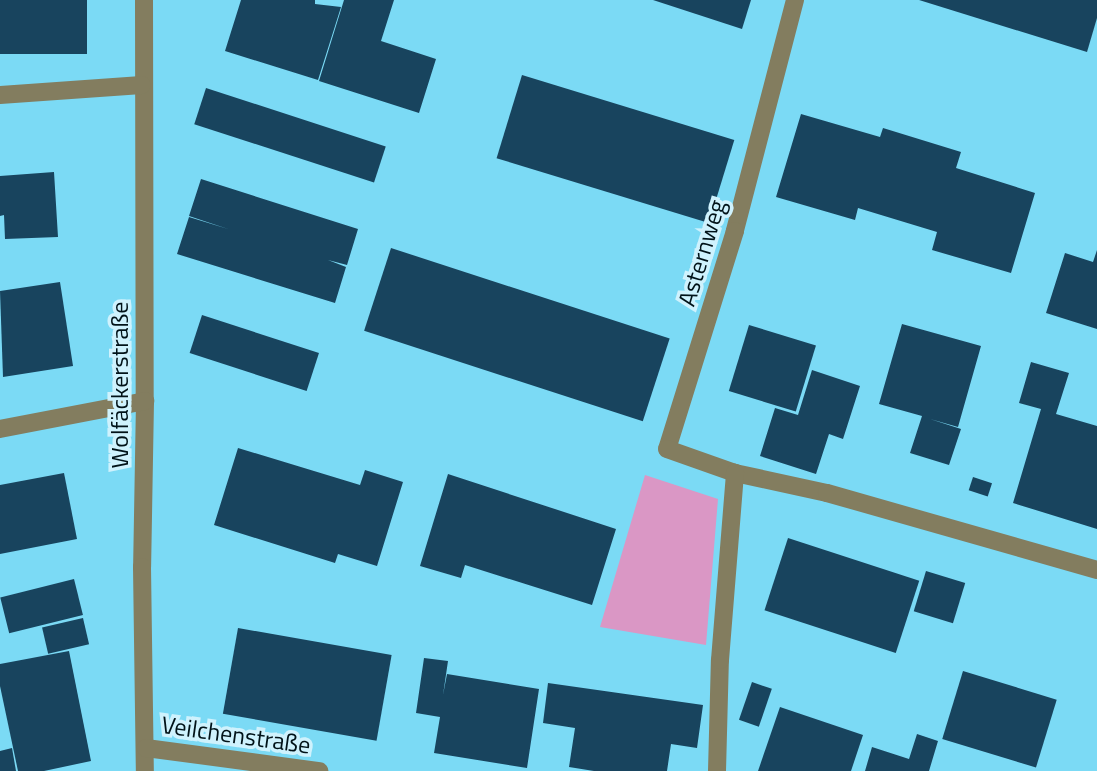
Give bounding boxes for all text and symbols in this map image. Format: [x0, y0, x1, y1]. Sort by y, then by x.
street label: Asternweg [672, 196, 732, 310]
street label: Wolfäckerstraße [106, 302, 134, 468]
street label: Veilchenstraße [160, 710, 312, 760]

